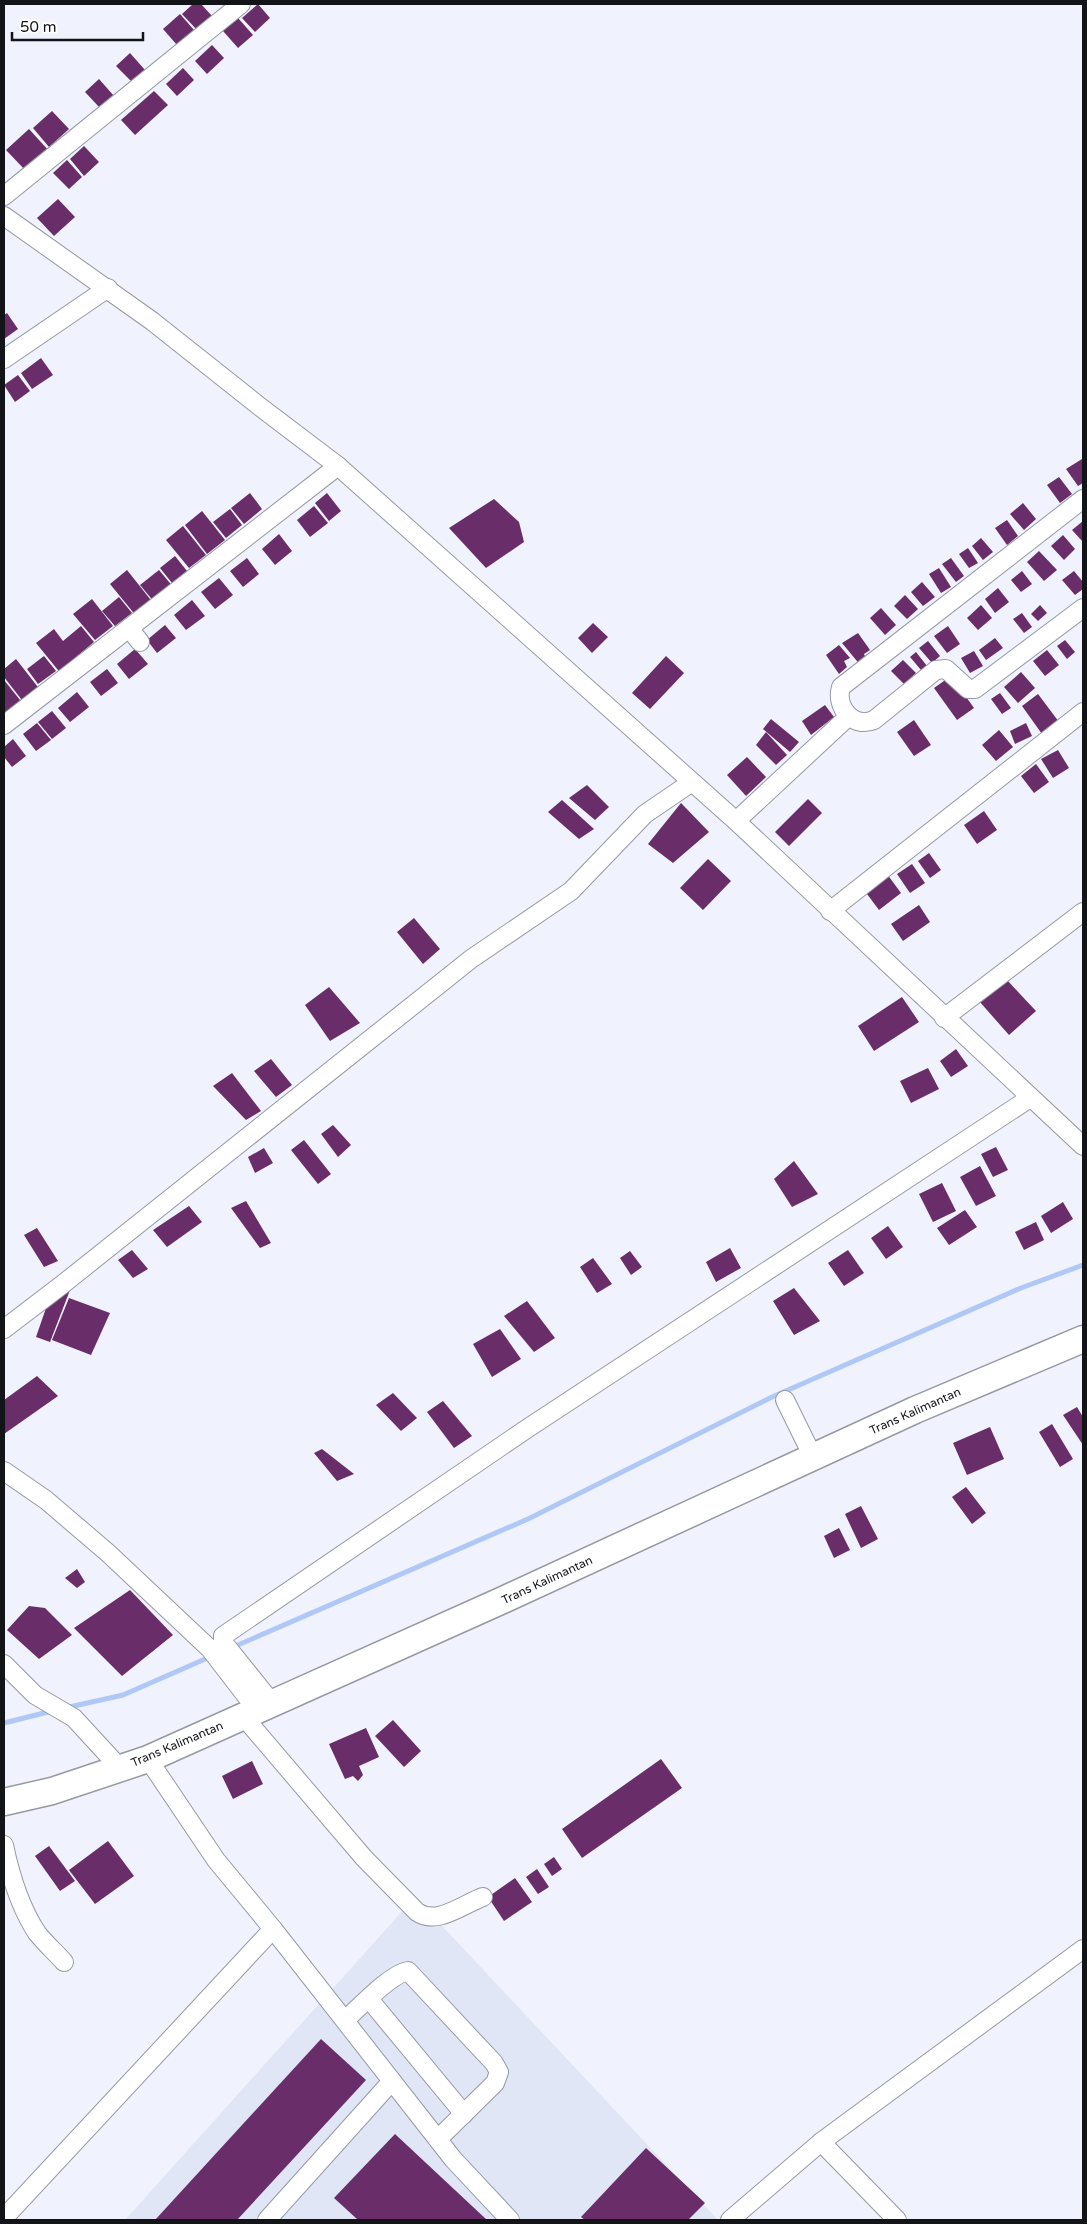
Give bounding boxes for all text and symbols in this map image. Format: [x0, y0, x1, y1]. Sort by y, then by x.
scale bar [12, 10, 144, 42]
text: 50 m [20, 18, 57, 36]
street label: Trans Kalimantan [867, 1385, 963, 1437]
street label: Trans Kalimantan [499, 1553, 595, 1607]
street label: Trans Kalimantan [129, 1718, 225, 1770]

